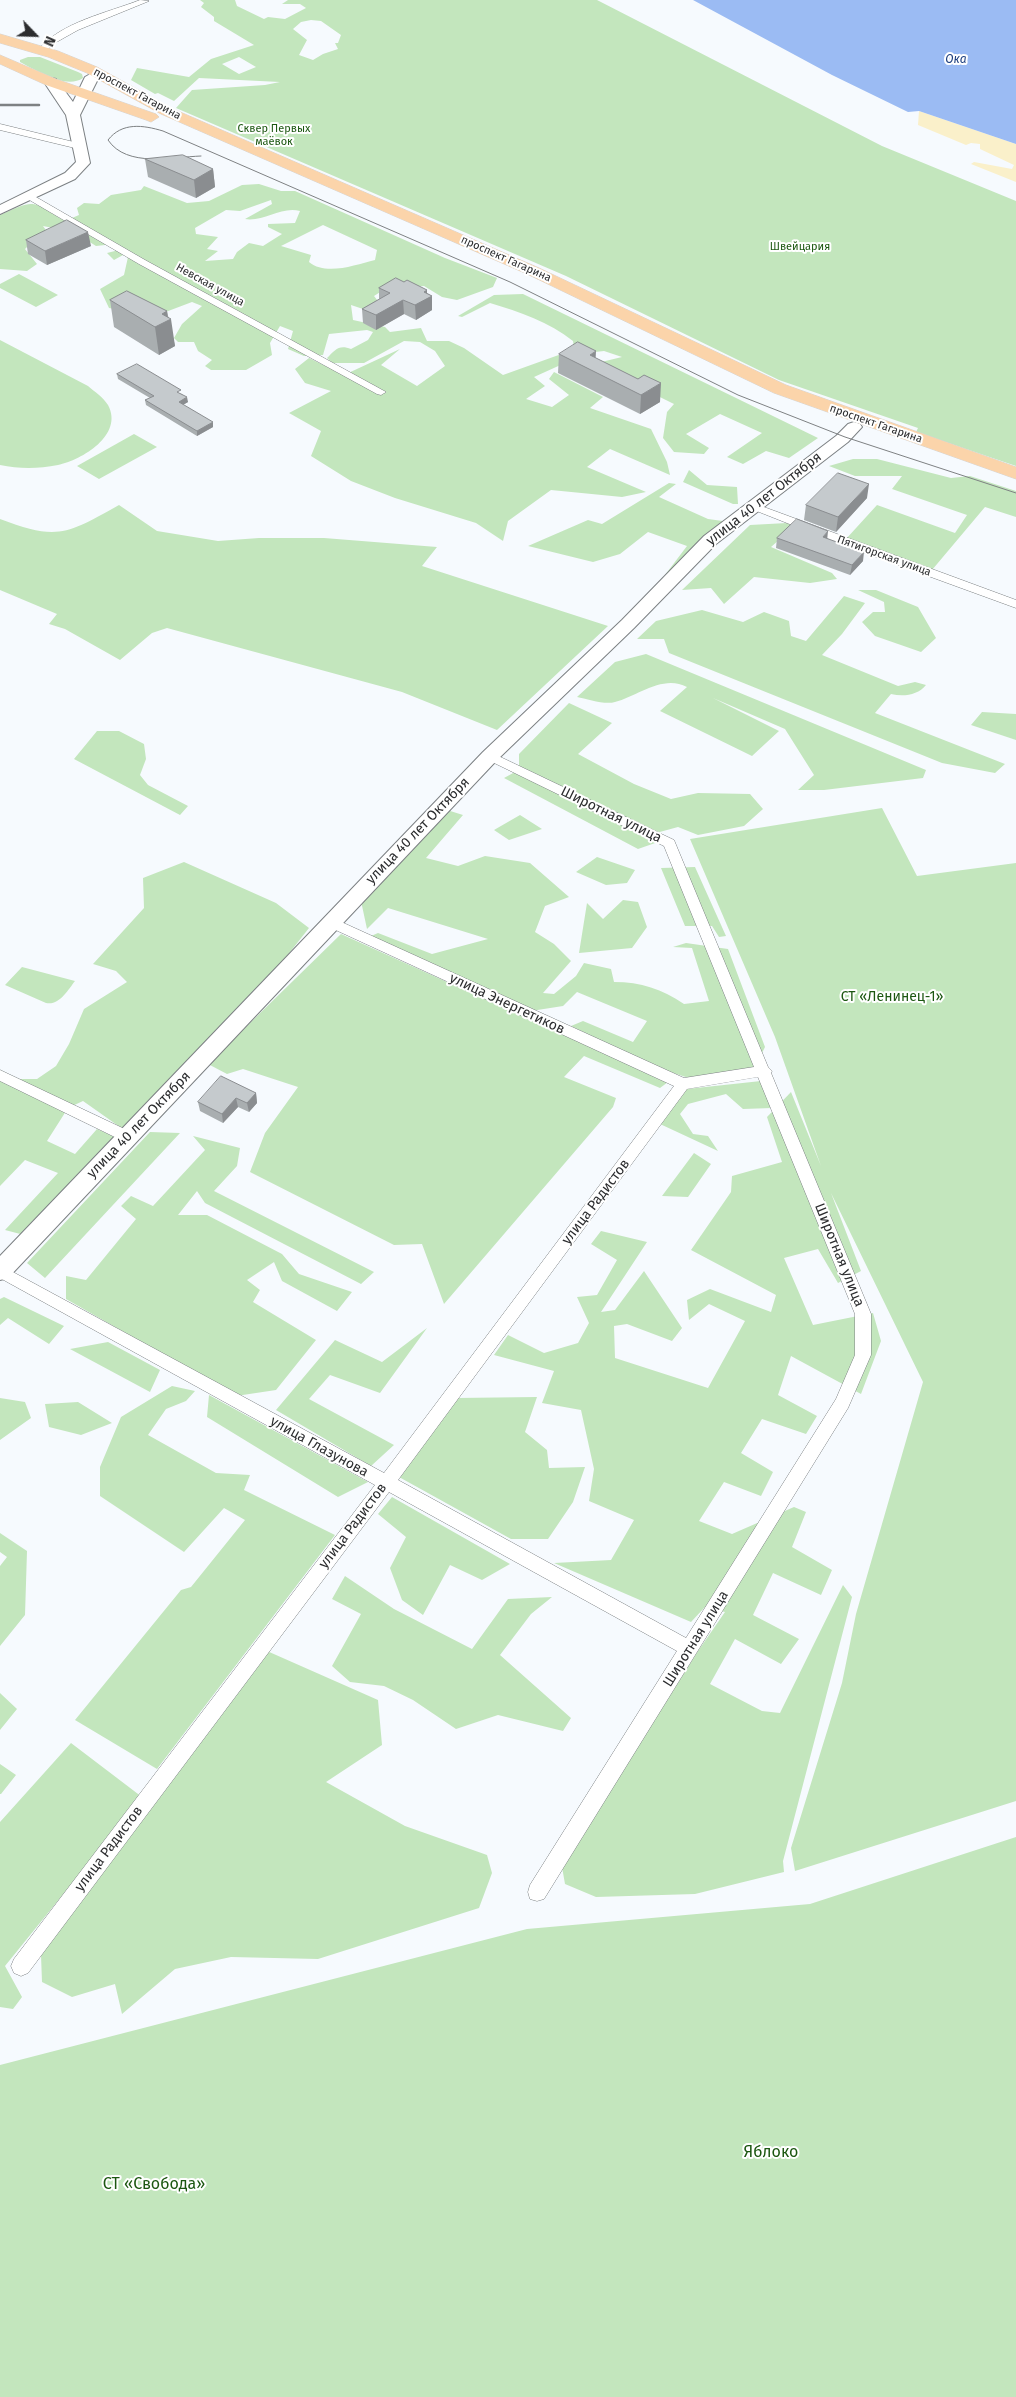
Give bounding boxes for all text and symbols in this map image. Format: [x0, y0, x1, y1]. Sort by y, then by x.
north arrow [10, 10, 60, 60]
text: N [40, 34, 59, 49]
water label: Ока [945, 53, 967, 67]
street label: проспект Гагарина [91, 65, 183, 123]
park label: Сквер Первых маёвок [238, 122, 310, 148]
street label: проспект Гагарина [459, 233, 553, 285]
park label: Швейцария [770, 240, 830, 254]
street label: Невская улица [174, 261, 246, 309]
street label: проспект Гагарина [828, 402, 924, 446]
street label: улица 40 лет Октября [703, 449, 825, 549]
street label: Пятигорская улица [835, 533, 933, 579]
street label: улица 40 лет Октября [363, 774, 473, 888]
street label: Широтная улица [558, 783, 664, 847]
street label: улица Энергетиков [447, 970, 567, 1038]
park label: СТ «Ленинец-1» [841, 989, 943, 1005]
street label: улица 40 лет Октября [84, 1068, 194, 1182]
street label: улица Радистов [558, 1156, 634, 1248]
street label: Широтная улица [811, 1201, 867, 1309]
street label: улица Глазунова [267, 1413, 371, 1481]
street label: улица Радистов [315, 1480, 391, 1572]
street label: Широтная улица [660, 1588, 732, 1690]
street label: улица Радистов [71, 1803, 147, 1895]
park label: Яблоко [744, 2143, 798, 2163]
park label: СТ «Свобода» [103, 2175, 205, 2195]

